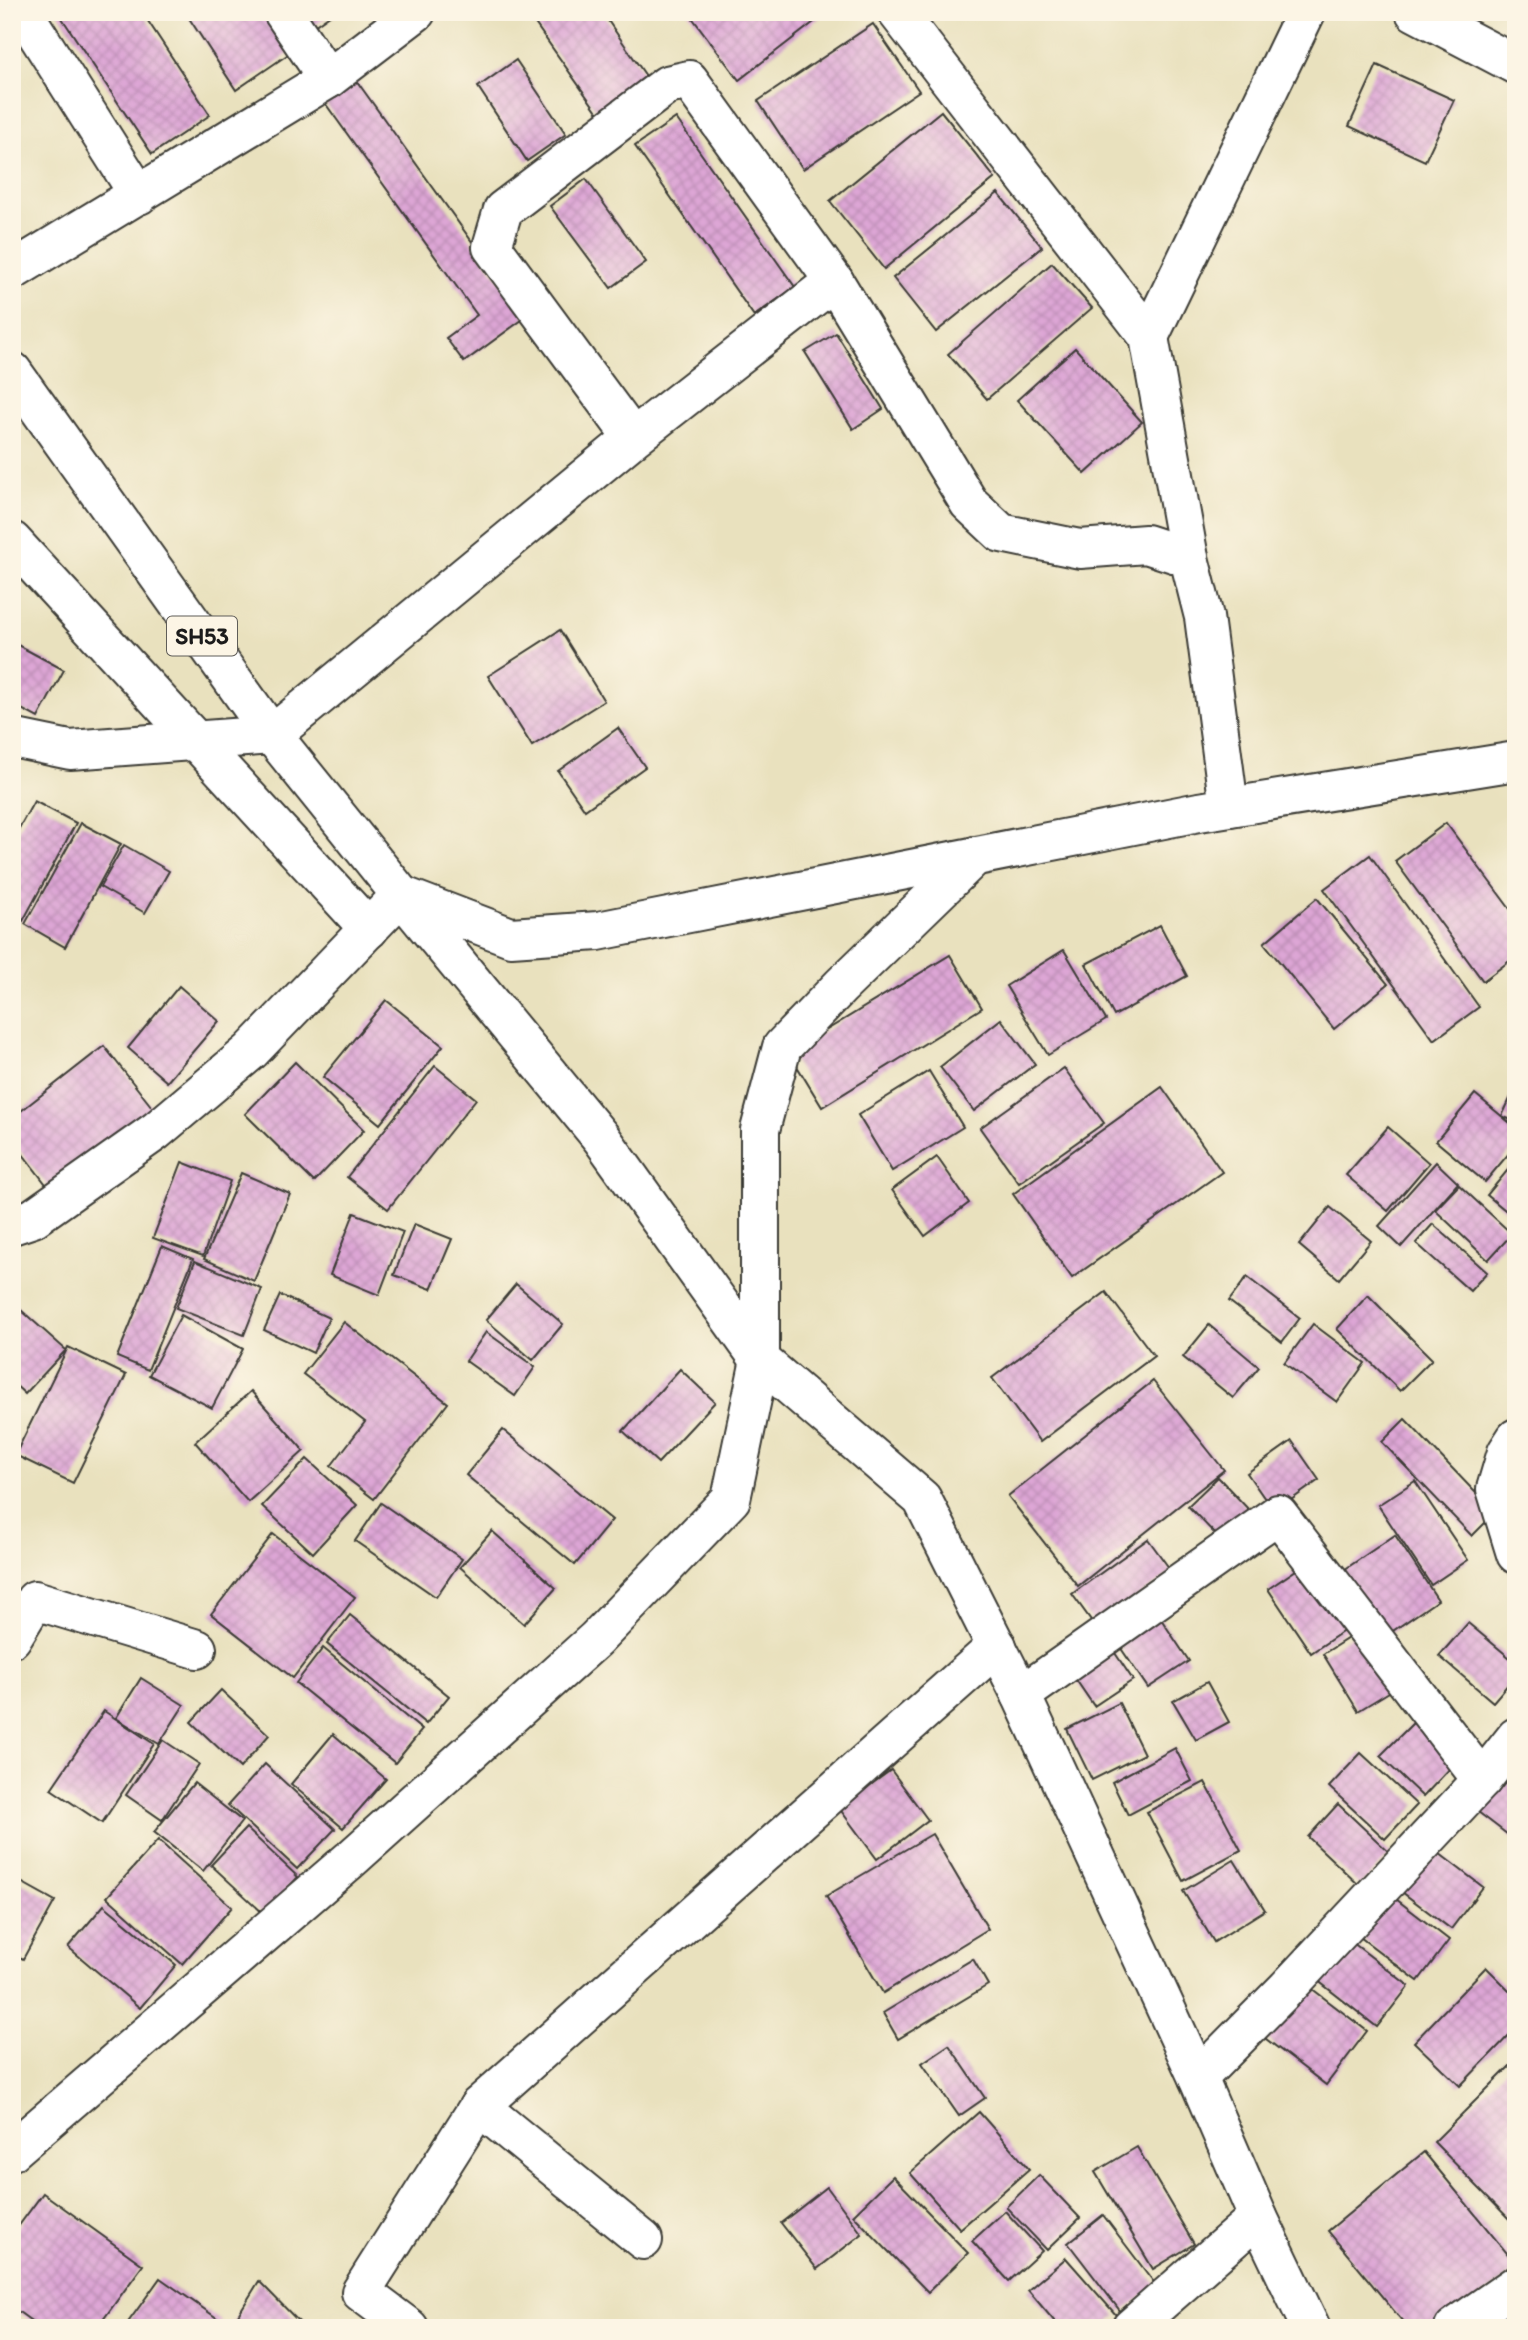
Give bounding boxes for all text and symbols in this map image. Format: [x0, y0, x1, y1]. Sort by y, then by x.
road number: SH53 [167, 616, 237, 656]

